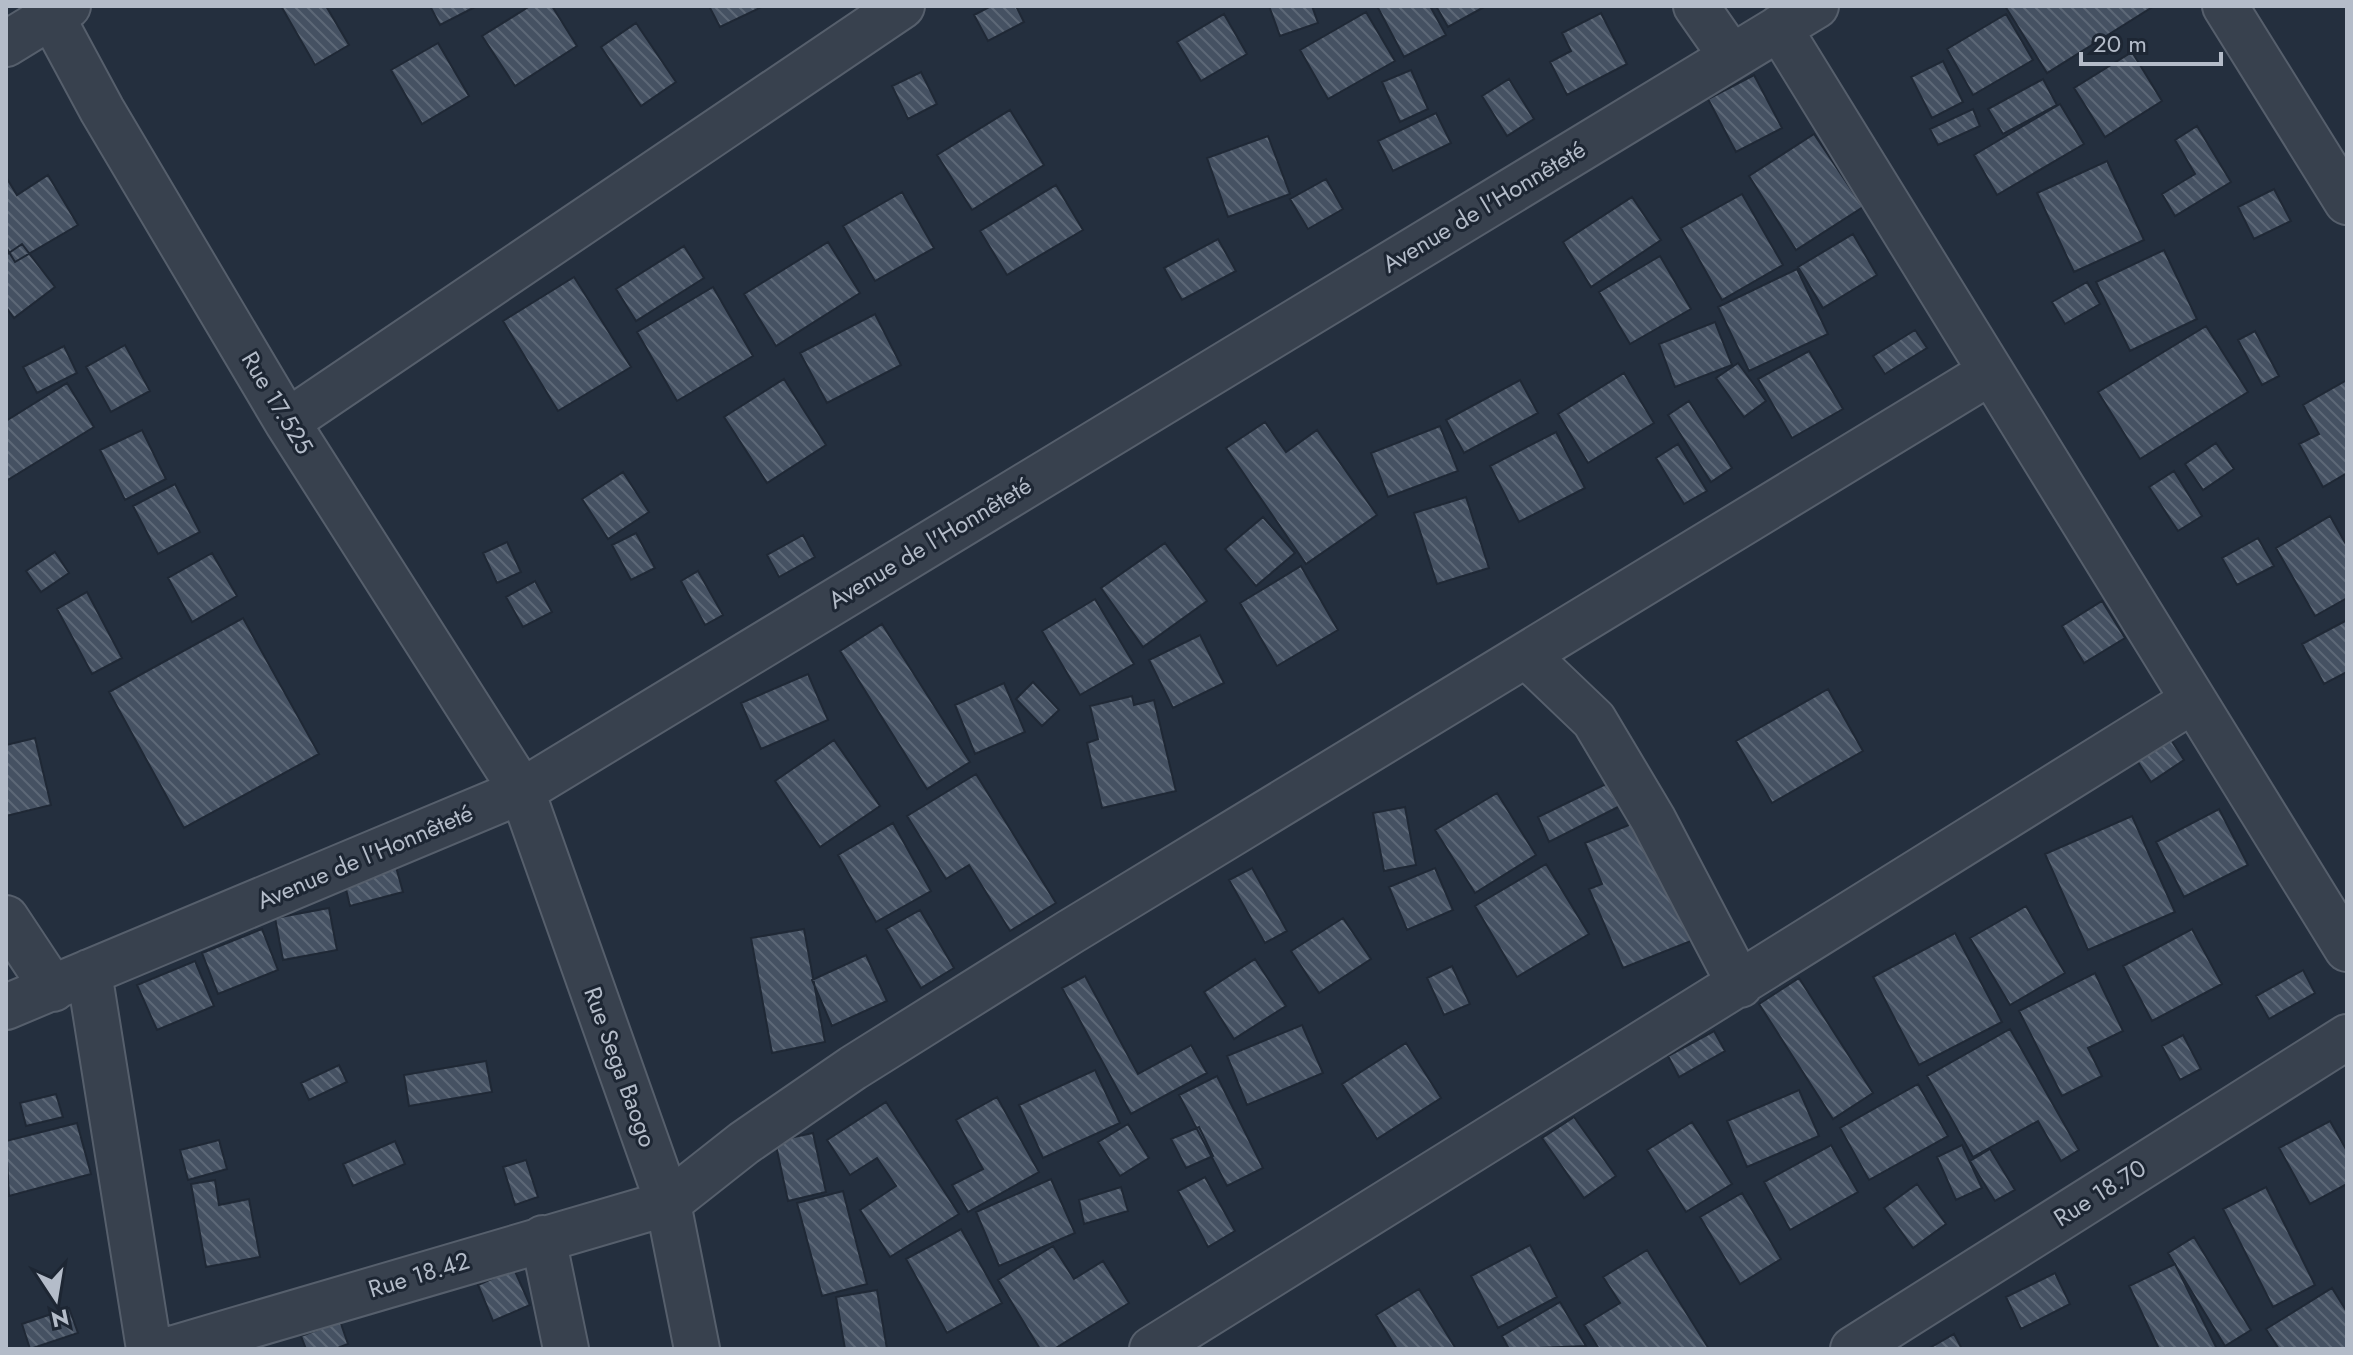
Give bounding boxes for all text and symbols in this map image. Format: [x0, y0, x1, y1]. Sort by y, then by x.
scale bar [2081, 16, 2221, 66]
text: 20 m [2093, 26, 2147, 61]
street label: Avenue de l'Honnêteté [1375, 132, 1592, 281]
street label: Rue 17.525 [233, 345, 322, 461]
street label: Avenue de l'Honnêteté [821, 468, 1038, 617]
street label: Avenue de l'Honnêteté [251, 795, 478, 918]
street label: Rue Sega Baogo [575, 982, 666, 1152]
street label: Rue 18.70 [2047, 1150, 2153, 1235]
street label: Rue 18.42 [364, 1243, 474, 1306]
north arrow [16, 1259, 96, 1339]
text: N [48, 1301, 72, 1336]

